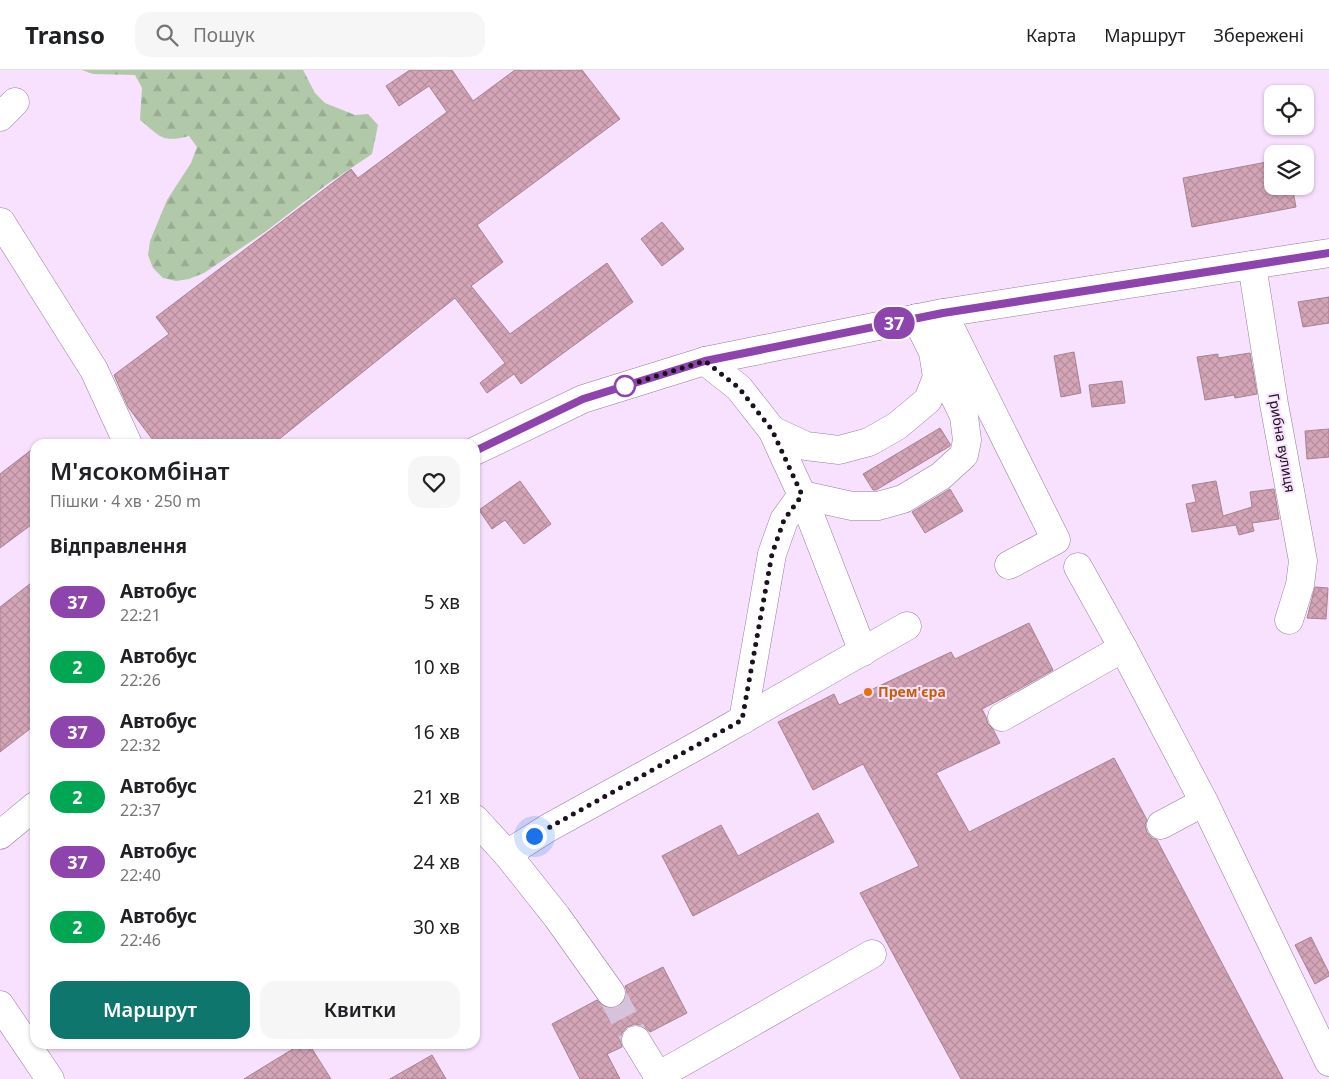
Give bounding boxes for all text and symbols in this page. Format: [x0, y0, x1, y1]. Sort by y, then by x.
search box [135, 12, 485, 57]
text: Transo [25, 18, 105, 51]
icon: search [153, 21, 181, 49]
text: Пошук [193, 22, 255, 48]
text: Карта [1026, 23, 1076, 47]
text: Маршрут [1104, 23, 1186, 47]
text: Збережені [1214, 23, 1304, 47]
map controls [1264, 85, 1314, 195]
button: locate [1264, 85, 1314, 135]
button: layers [1264, 145, 1314, 195]
line badge: 37 [872, 307, 916, 339]
text: 37 [884, 311, 904, 335]
unlabelled marker [614, 375, 636, 397]
street label: Грибна вулиця [1264, 392, 1301, 494]
text: М'ясокомбінат [50, 454, 229, 487]
button: heart [408, 456, 460, 508]
text: Пішки · 4 хв · 250 m [50, 490, 201, 512]
text: Відправлення [50, 533, 187, 559]
text: Автобус [120, 578, 197, 604]
text: 5 хв [424, 589, 460, 615]
text: 37 [67, 590, 88, 614]
text: 22:21 [120, 604, 161, 626]
text: Автобус [120, 643, 197, 669]
text: 10 хв [413, 654, 460, 680]
text: 2 [72, 655, 83, 679]
text: 22:26 [120, 669, 161, 691]
place label: Прем'єра [878, 682, 946, 701]
marker: Прем'єра [862, 686, 874, 698]
text: Автобус [120, 708, 197, 734]
text: 16 хв [413, 719, 460, 745]
text: 37 [67, 720, 88, 744]
text: 22:32 [120, 734, 161, 756]
text: Автобус [120, 773, 197, 799]
text: 21 хв [413, 784, 460, 810]
text: 2 [72, 785, 83, 809]
text: 22:37 [120, 799, 161, 821]
your location [522, 824, 547, 849]
text: Автобус [120, 838, 197, 864]
text: 24 хв [413, 849, 460, 875]
text: 37 [67, 850, 88, 874]
text: 22:40 [120, 864, 161, 886]
text: Автобус [120, 903, 197, 929]
text: 30 хв [413, 914, 460, 940]
text: 2 [72, 915, 83, 939]
text: 22:46 [120, 929, 161, 951]
button: Маршрут [50, 981, 250, 1039]
button: Квитки [260, 981, 460, 1039]

